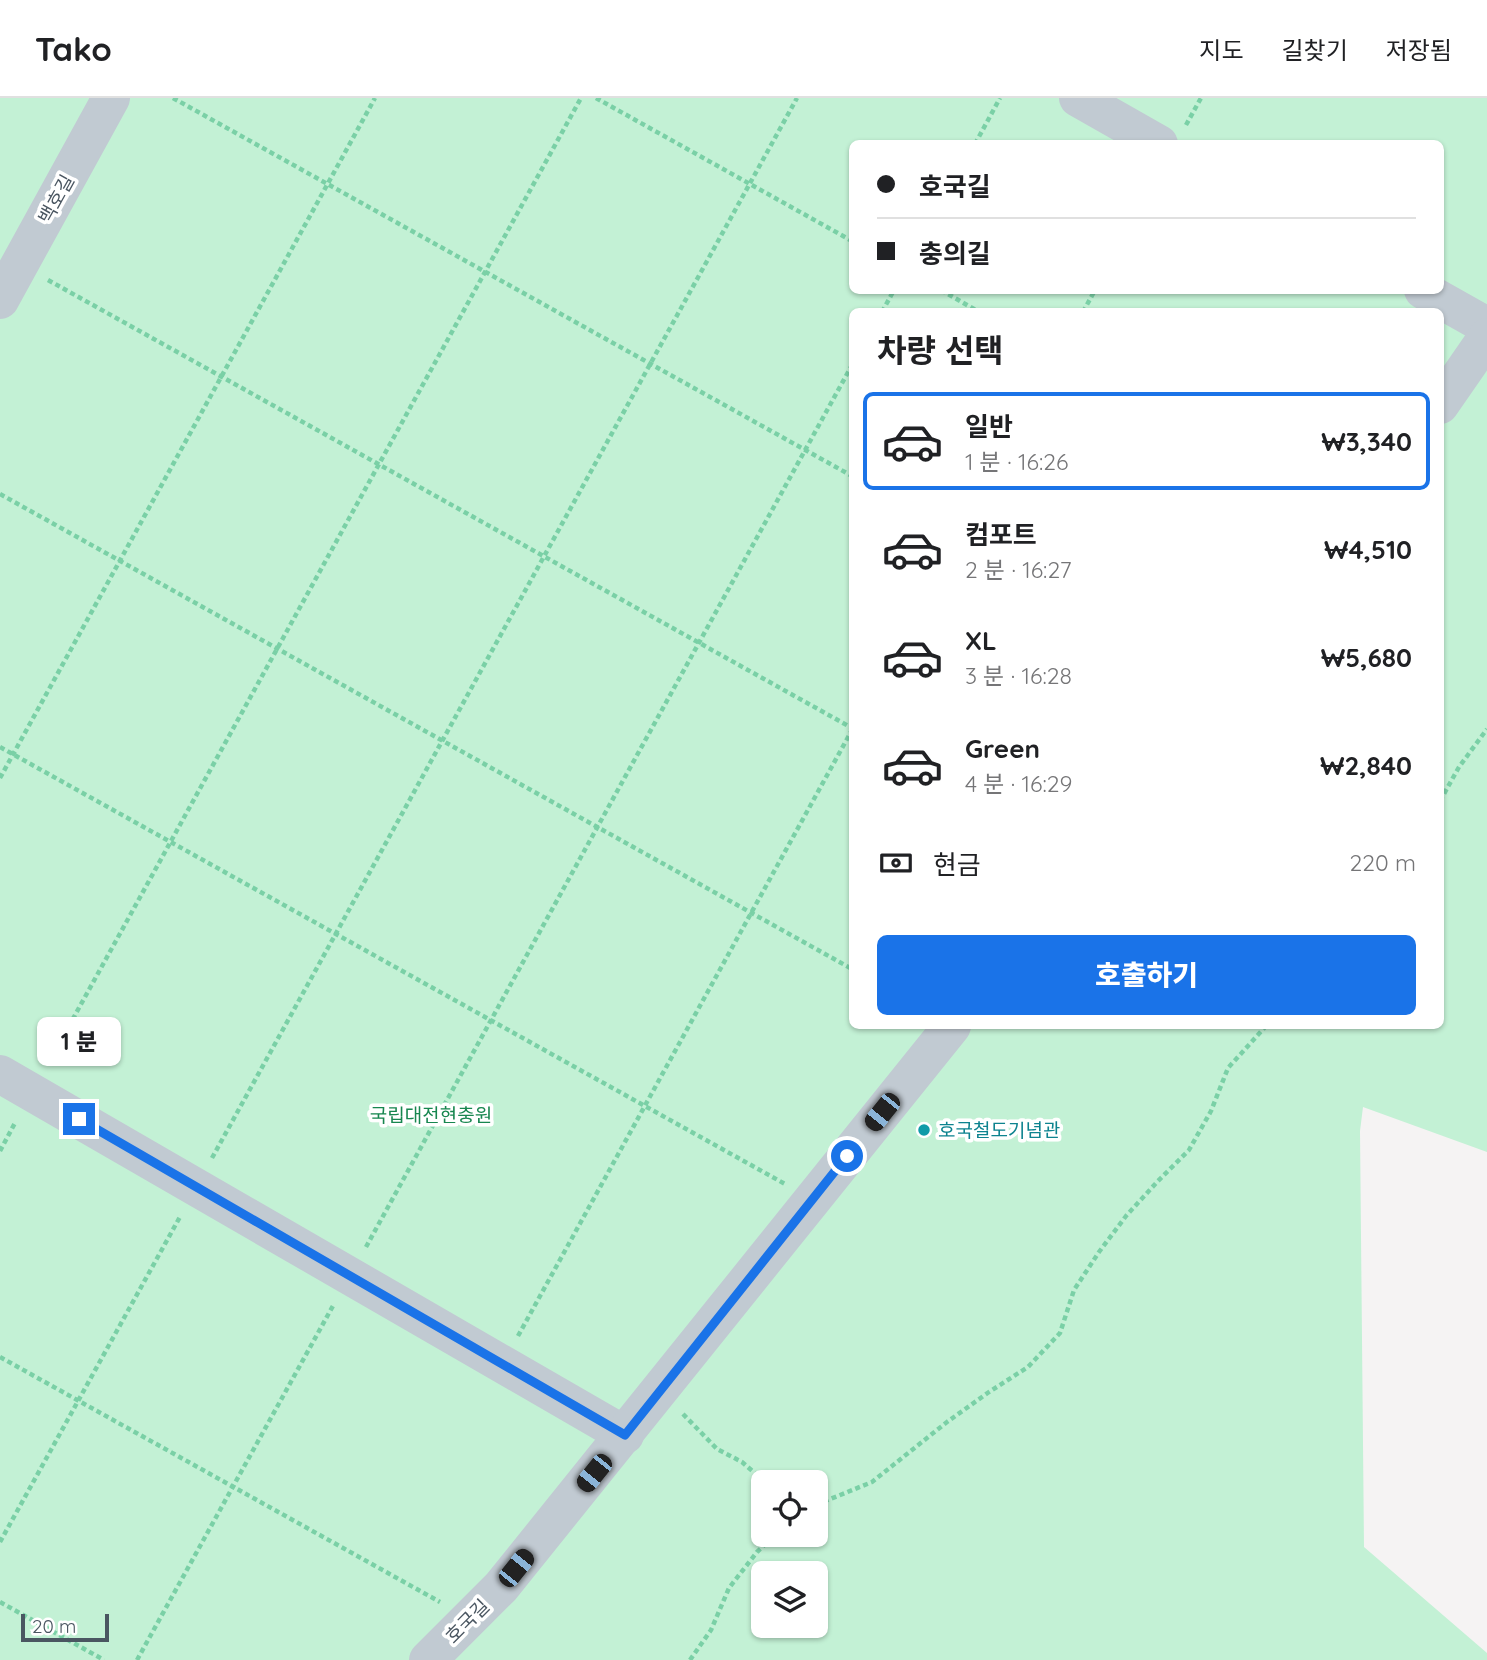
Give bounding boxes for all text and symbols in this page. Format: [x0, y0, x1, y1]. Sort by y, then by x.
text: Tako [35, 28, 112, 69]
text: 지도 [1199, 35, 1244, 65]
text: 길찾기 [1282, 35, 1348, 65]
text: 저장됨 [1386, 35, 1452, 65]
street label: 백호길 [33, 170, 79, 228]
text: 호국길 [919, 170, 991, 203]
text: 충의길 [919, 237, 991, 270]
text: 차량 선택 [877, 330, 1004, 370]
icon: car [881, 410, 944, 473]
text: 일반 [965, 410, 1013, 443]
text: ₩3,340 [1321, 425, 1412, 458]
text: 1 분 · 16:26 [965, 447, 1068, 476]
icon: car [881, 518, 944, 581]
text: 컴포트 [965, 518, 1037, 551]
text: ₩4,510 [1324, 533, 1412, 566]
text: 2 분 · 16:27 [965, 555, 1072, 584]
text: XL [965, 624, 997, 657]
icon: car [881, 626, 944, 689]
text: ₩5,680 [1321, 641, 1412, 674]
text: 3 분 · 16:28 [965, 661, 1072, 690]
text: Green [965, 732, 1040, 765]
icon: car [881, 734, 944, 797]
text: ₩2,840 [1320, 749, 1412, 782]
text: 4 분 · 16:29 [965, 769, 1072, 798]
icon: cash [877, 844, 915, 882]
text: 현금 [933, 848, 981, 881]
text: 220 m [1350, 848, 1416, 877]
button: 호출하기 [877, 935, 1416, 1015]
callout: 1 분 [37, 1018, 121, 1066]
text: 1 분 [61, 1027, 97, 1056]
car [861, 1089, 904, 1135]
route end [63, 1103, 95, 1135]
park label: 국립대전현충원 [370, 1103, 492, 1127]
place label: 호국철도기념관 [938, 1118, 1060, 1142]
marker: 호국철도기념관 [916, 1122, 932, 1138]
route start [831, 1140, 863, 1172]
car [573, 1450, 616, 1496]
map controls [751, 1470, 828, 1638]
button: locate [751, 1470, 828, 1547]
car [495, 1545, 538, 1591]
button: layers [751, 1561, 828, 1638]
street label: 호국길 [440, 1594, 494, 1648]
scale bar [21, 1611, 108, 1643]
text: 20 m [32, 1614, 76, 1638]

